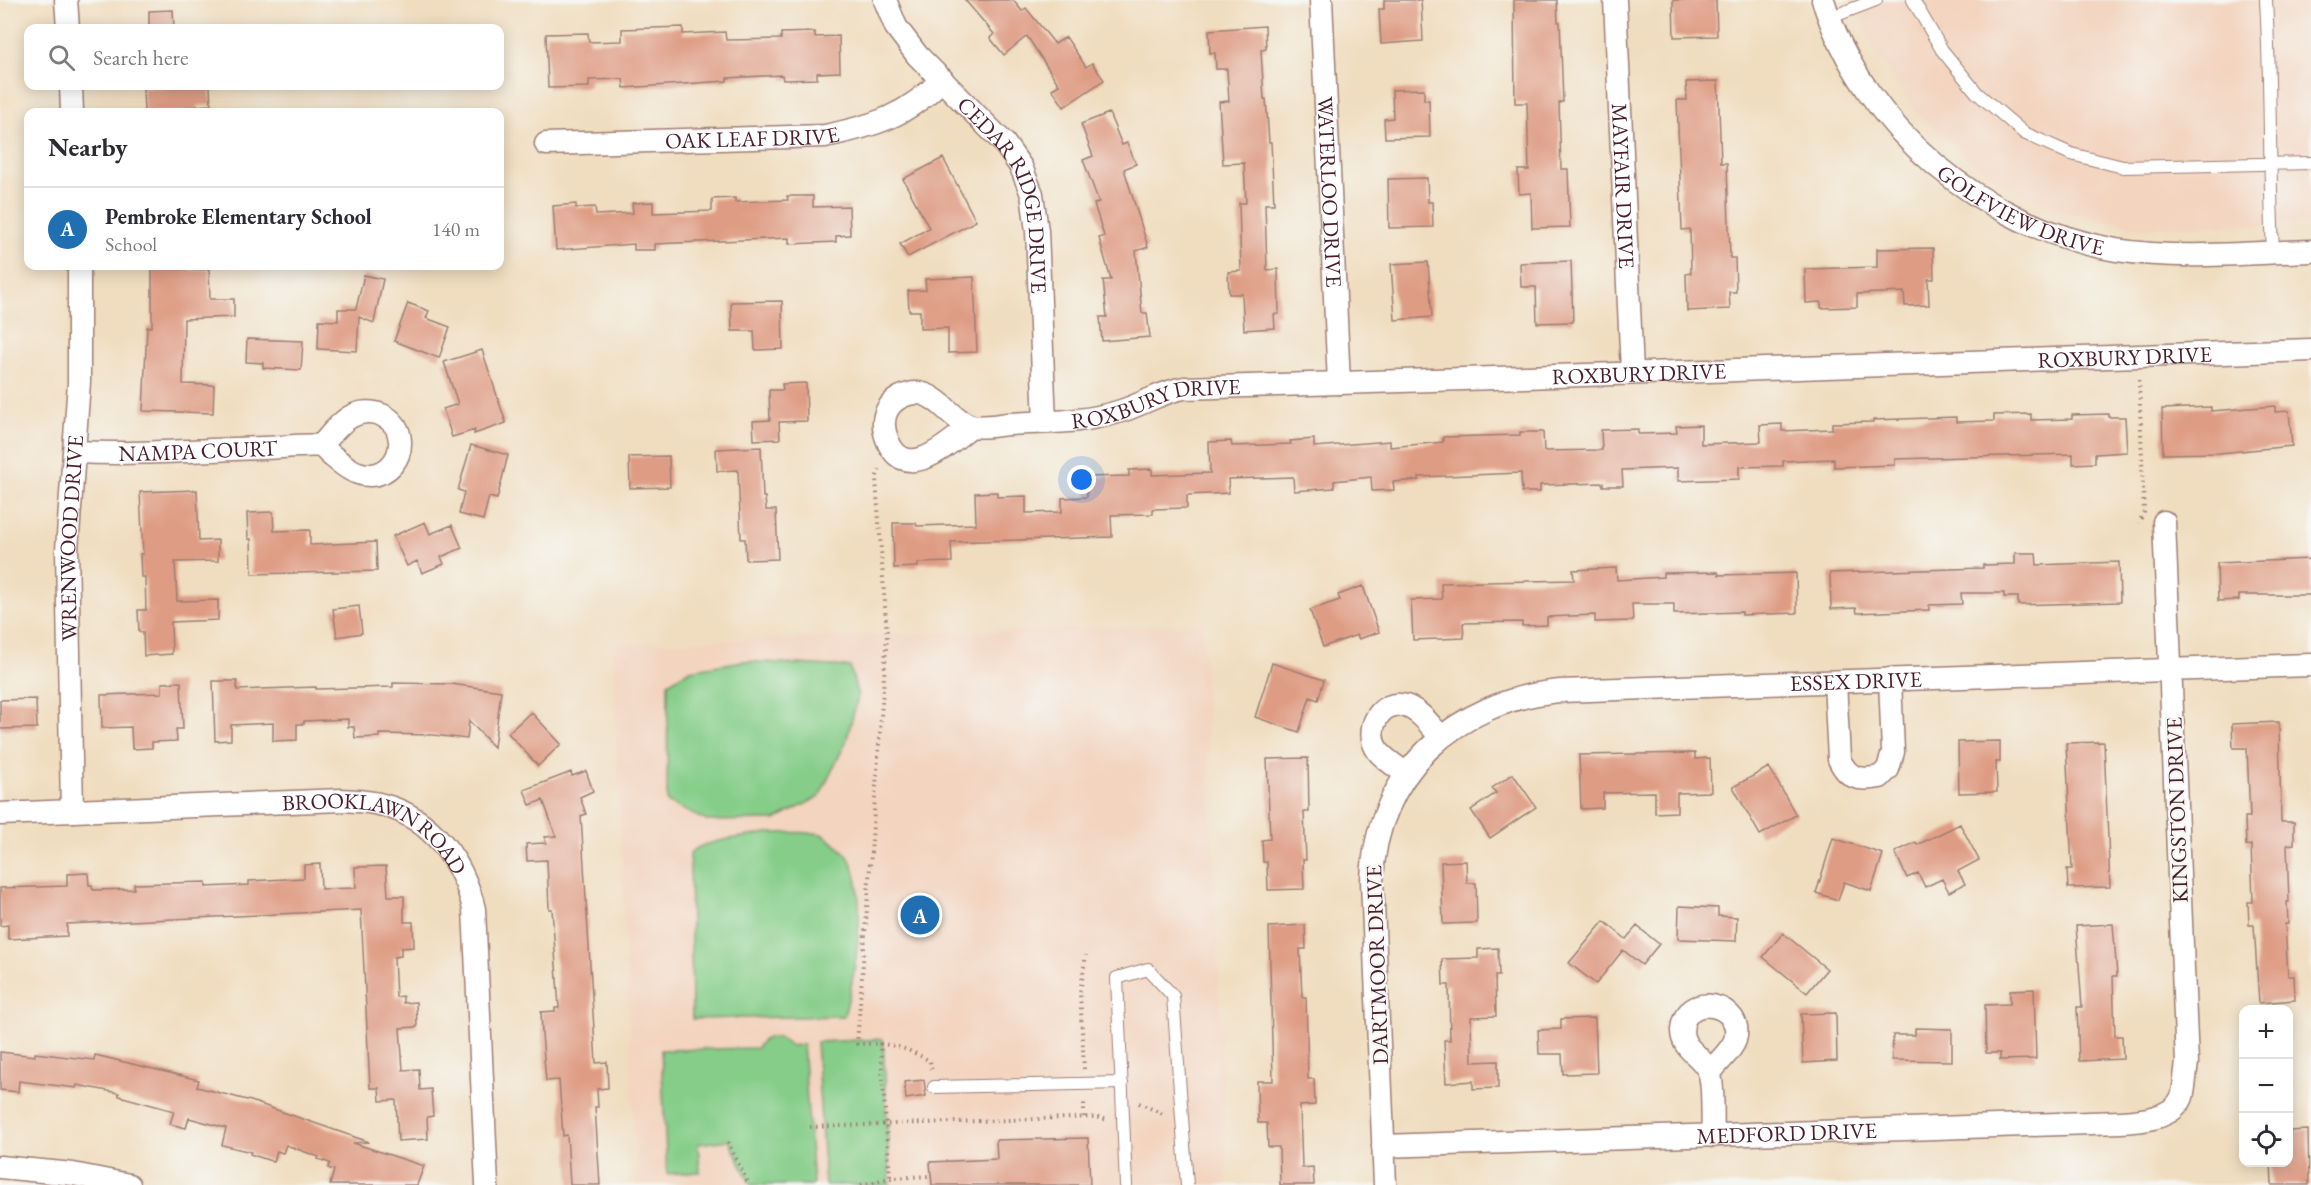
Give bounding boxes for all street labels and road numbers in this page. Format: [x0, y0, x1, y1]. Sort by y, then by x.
street label: CEDAR RIDGE DRIVE [951, 90, 1054, 294]
street label: WATERLOO DRIVE [1311, 96, 1349, 288]
street label: MAYFAIR DRIVE [1605, 102, 1642, 269]
street label: OAK LEAF DRIVE [665, 119, 842, 155]
street label: GOLFVIEW DRIVE [1931, 157, 2107, 262]
street label: ROXBURY DRIVE [2037, 339, 2212, 374]
street label: ROXBURY DRIVE [1551, 356, 1727, 391]
street label: ROXBURY DRIVE [1070, 372, 1241, 435]
street label: NAMPA COURT [118, 433, 278, 467]
street label: WRENWOOD DRIVE [52, 434, 90, 642]
street label: ESSEX DRIVE [1789, 664, 1922, 698]
street label: KINGSTON DRIVE [2159, 717, 2195, 903]
street label: BROOKLAWN ROAD [281, 785, 474, 880]
street label: DARTMOOR DRIVE [1359, 865, 1395, 1065]
street label: MEDFORD DRIVE [1696, 1115, 1877, 1150]

